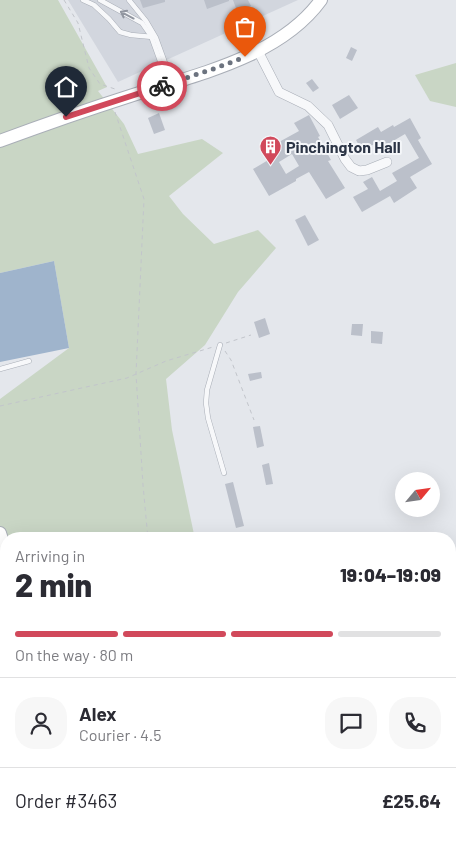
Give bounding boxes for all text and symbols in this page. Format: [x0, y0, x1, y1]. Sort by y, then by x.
pin [224, 6, 266, 57]
one-way arrow [120, 10, 135, 19]
icon: bag [231, 13, 259, 41]
courier [137, 61, 187, 111]
pin [45, 66, 87, 117]
icon: bike [148, 72, 176, 100]
icon: home [52, 73, 80, 101]
building icon: Pinchington Hall [258, 134, 282, 165]
place label: Pinchington Hall [286, 137, 401, 156]
north arrow [395, 472, 440, 518]
map controls [395, 472, 440, 517]
text: Arriving in [15, 546, 85, 565]
text: 19:04–19:09 [340, 563, 441, 586]
text: 2 min [15, 565, 92, 603]
text: On the way · 80 m [15, 645, 133, 664]
button: person [15, 697, 67, 749]
button: chat [325, 697, 377, 749]
button: phone [389, 697, 441, 749]
text: Alex [79, 702, 117, 725]
text: Courier · 4.5 [79, 725, 162, 744]
text: Order #3463 [15, 789, 117, 812]
text: £25.64 [382, 789, 441, 812]

